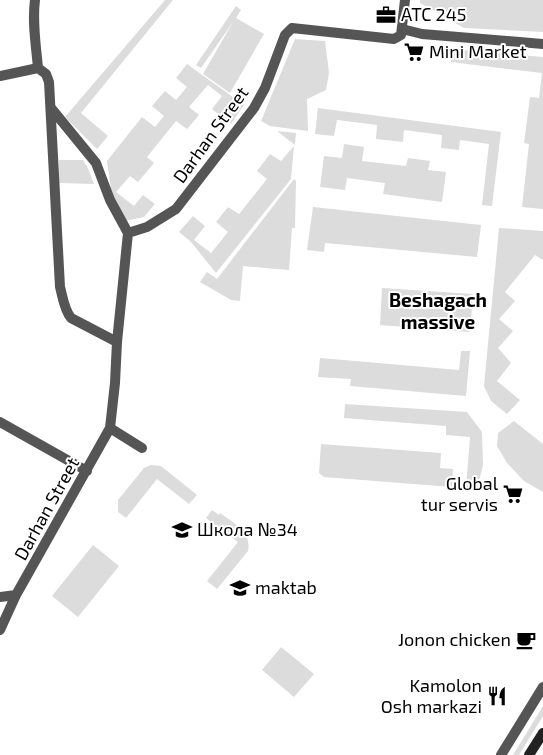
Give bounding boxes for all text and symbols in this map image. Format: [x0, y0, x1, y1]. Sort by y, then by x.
place label: АТС 245 [401, 3, 466, 25]
office icon: АТС 245 [375, 4, 397, 26]
place label: Mini Market [429, 40, 527, 62]
supermarket icon: Mini Market [403, 41, 425, 63]
street label: Darhan Street [168, 82, 253, 187]
district label: Beshagach massive [389, 288, 487, 333]
street label: Darhan Street [9, 453, 83, 564]
place label: Global tur servis [421, 472, 499, 515]
supermarket icon: Global tur servis [502, 483, 524, 505]
place label: Школа №34 [197, 518, 298, 540]
school or university icon: Школа №34 [171, 519, 193, 541]
place label: maktab [255, 576, 317, 598]
school or university icon: maktab [229, 577, 251, 599]
place label: Jonon chicken [398, 628, 511, 650]
cafe icon: Jonon chicken [515, 629, 537, 651]
place label: Kamolon Osh markazi [381, 674, 482, 717]
restaurant icon: Kamolon Osh markazi [486, 685, 508, 707]

